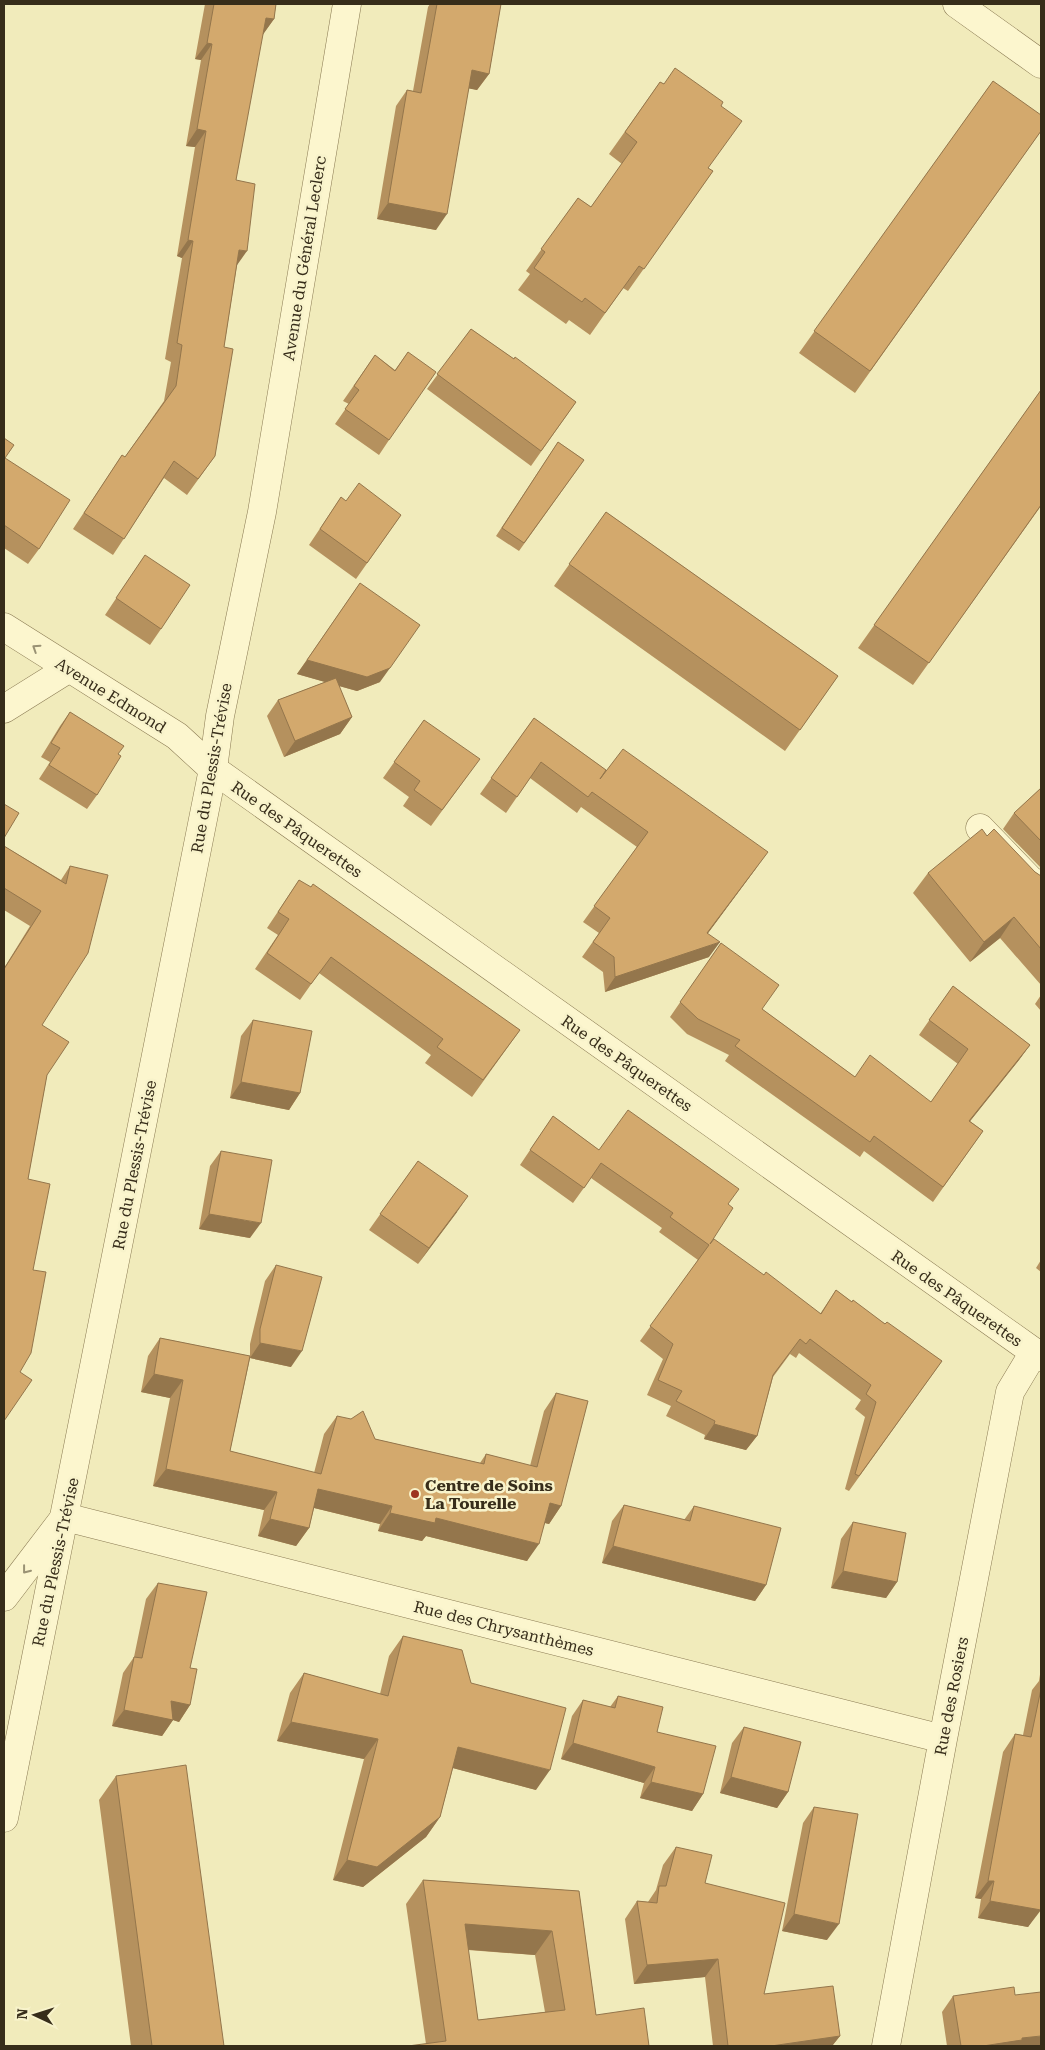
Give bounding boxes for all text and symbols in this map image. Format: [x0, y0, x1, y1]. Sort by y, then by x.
street label: Avenue du Général Leclerc [279, 154, 330, 362]
one-way arrow [32, 645, 42, 654]
street label: Avenue Edmond [52, 654, 170, 737]
street label: Rue du Plessis-Trévise [187, 681, 236, 855]
street label: Rue des Pâquerettes [228, 777, 366, 882]
street label: Rue des Pâquerettes [558, 1011, 696, 1116]
street label: Rue du Plessis-Trévise [109, 1078, 160, 1252]
street label: Rue des Pâquerettes [888, 1246, 1026, 1351]
street label: Rue du Plessis-Trévise [28, 1476, 83, 1648]
place label: Centre de Soins La Tourelle [425, 1476, 553, 1513]
marker: Centre de Soins La Tourelle [409, 1488, 421, 1500]
one-way arrow [23, 1564, 31, 1573]
street label: Rue des Chrysanthèmes [412, 1597, 596, 1660]
street label: Rue des Rosiers [931, 1635, 972, 1757]
north arrow [10, 1990, 60, 2040]
text: N [14, 2008, 30, 2020]

